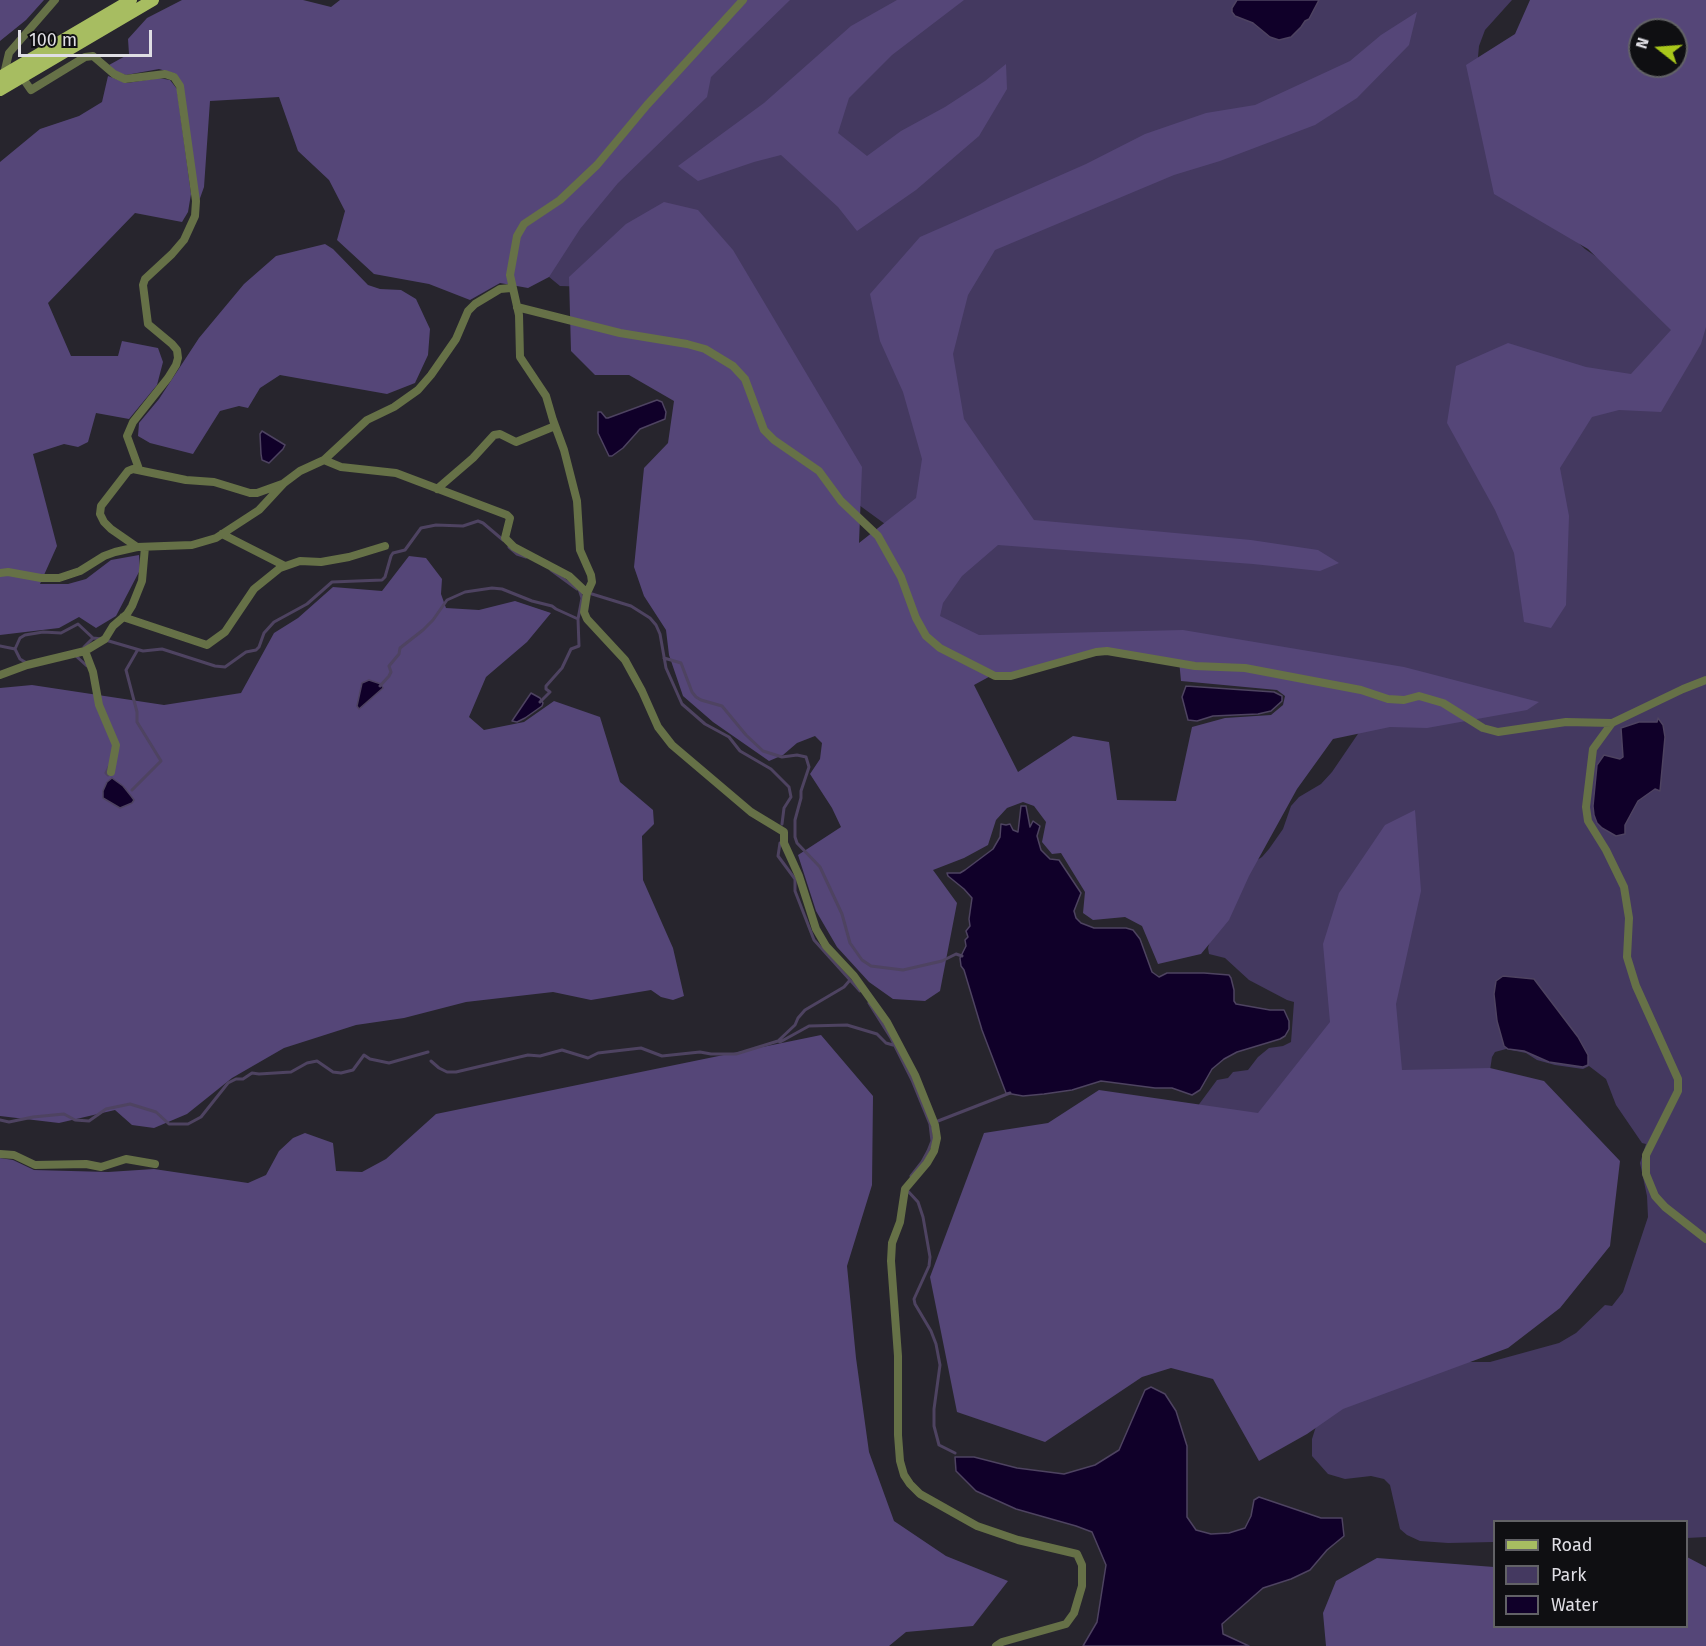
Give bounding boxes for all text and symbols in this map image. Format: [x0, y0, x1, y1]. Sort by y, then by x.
scale bar [21, 18, 154, 56]
north arrow [1628, 18, 1688, 78]
text: 100 m [29, 29, 77, 51]
text: N [1632, 35, 1653, 51]
legend [1493, 1520, 1688, 1628]
text: Road [1551, 1534, 1593, 1556]
text: Park [1551, 1564, 1586, 1586]
text: Water [1551, 1594, 1598, 1616]

